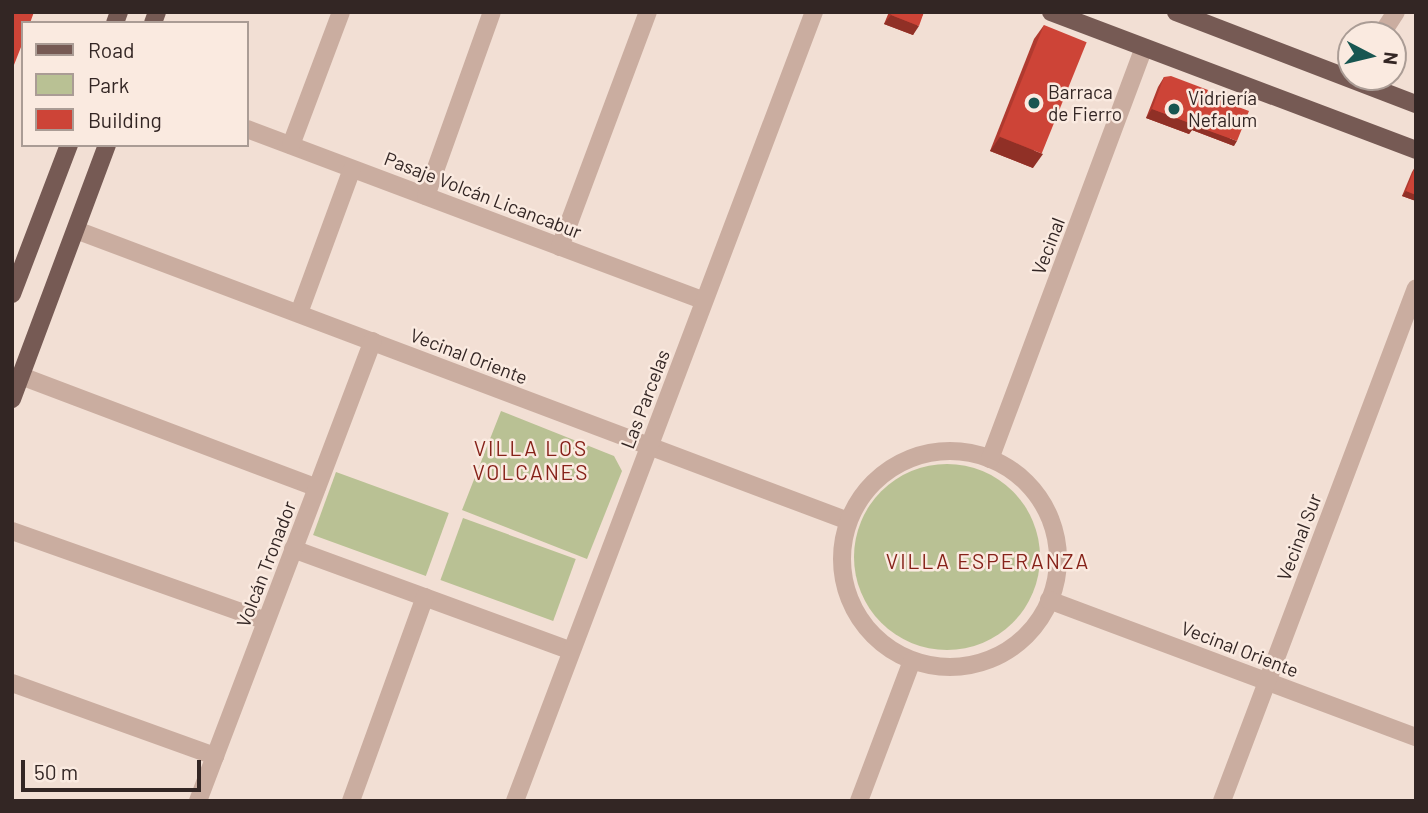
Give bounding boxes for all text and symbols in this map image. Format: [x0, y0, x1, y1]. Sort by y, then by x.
legend [21, 21, 248, 147]
north arrow [1337, 21, 1407, 91]
text: Road [88, 37, 134, 62]
text: N [1379, 51, 1404, 66]
text: Park [88, 72, 129, 97]
place label: Barraca de Fierro [1048, 81, 1122, 125]
place label: Vidriería Nefalum [1188, 87, 1257, 131]
marker: Barraca de Fierro [1026, 95, 1042, 111]
marker: Vidriería Nefalum [1166, 101, 1182, 117]
text: Building [88, 107, 162, 132]
street label: Pasaje Volcán Licancabur [381, 147, 585, 243]
street label: Vecinal [1027, 214, 1069, 278]
street label: Vecinal Oriente [407, 323, 531, 389]
street label: Las Parcelas [616, 346, 674, 452]
district label: VILLA LOS VOLCANES [473, 435, 589, 485]
street label: Vecinal Sur [1272, 490, 1326, 584]
street label: Volcán Tronador [231, 498, 301, 630]
district label: VILLA ESPERANZA [888, 548, 1088, 574]
street label: Vecinal Oriente [1178, 616, 1302, 682]
scale bar [24, 746, 205, 790]
text: 50 m [34, 759, 78, 784]

